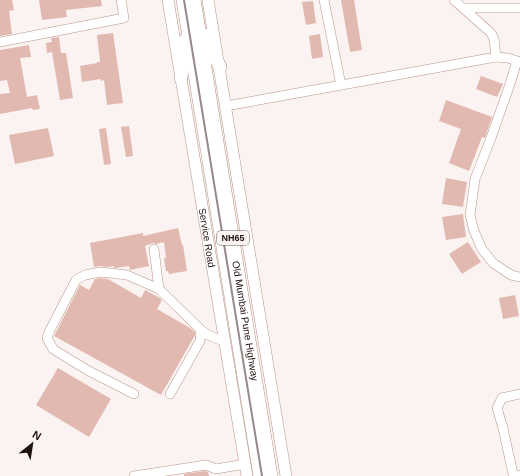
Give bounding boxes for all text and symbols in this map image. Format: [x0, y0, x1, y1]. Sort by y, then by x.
street label: Service Road [197, 207, 218, 268]
road number: NH65 [217, 231, 249, 245]
street label: Old Mumbai Pune Highway [231, 260, 261, 382]
north arrow [12, 424, 52, 464]
text: N [31, 428, 43, 443]

